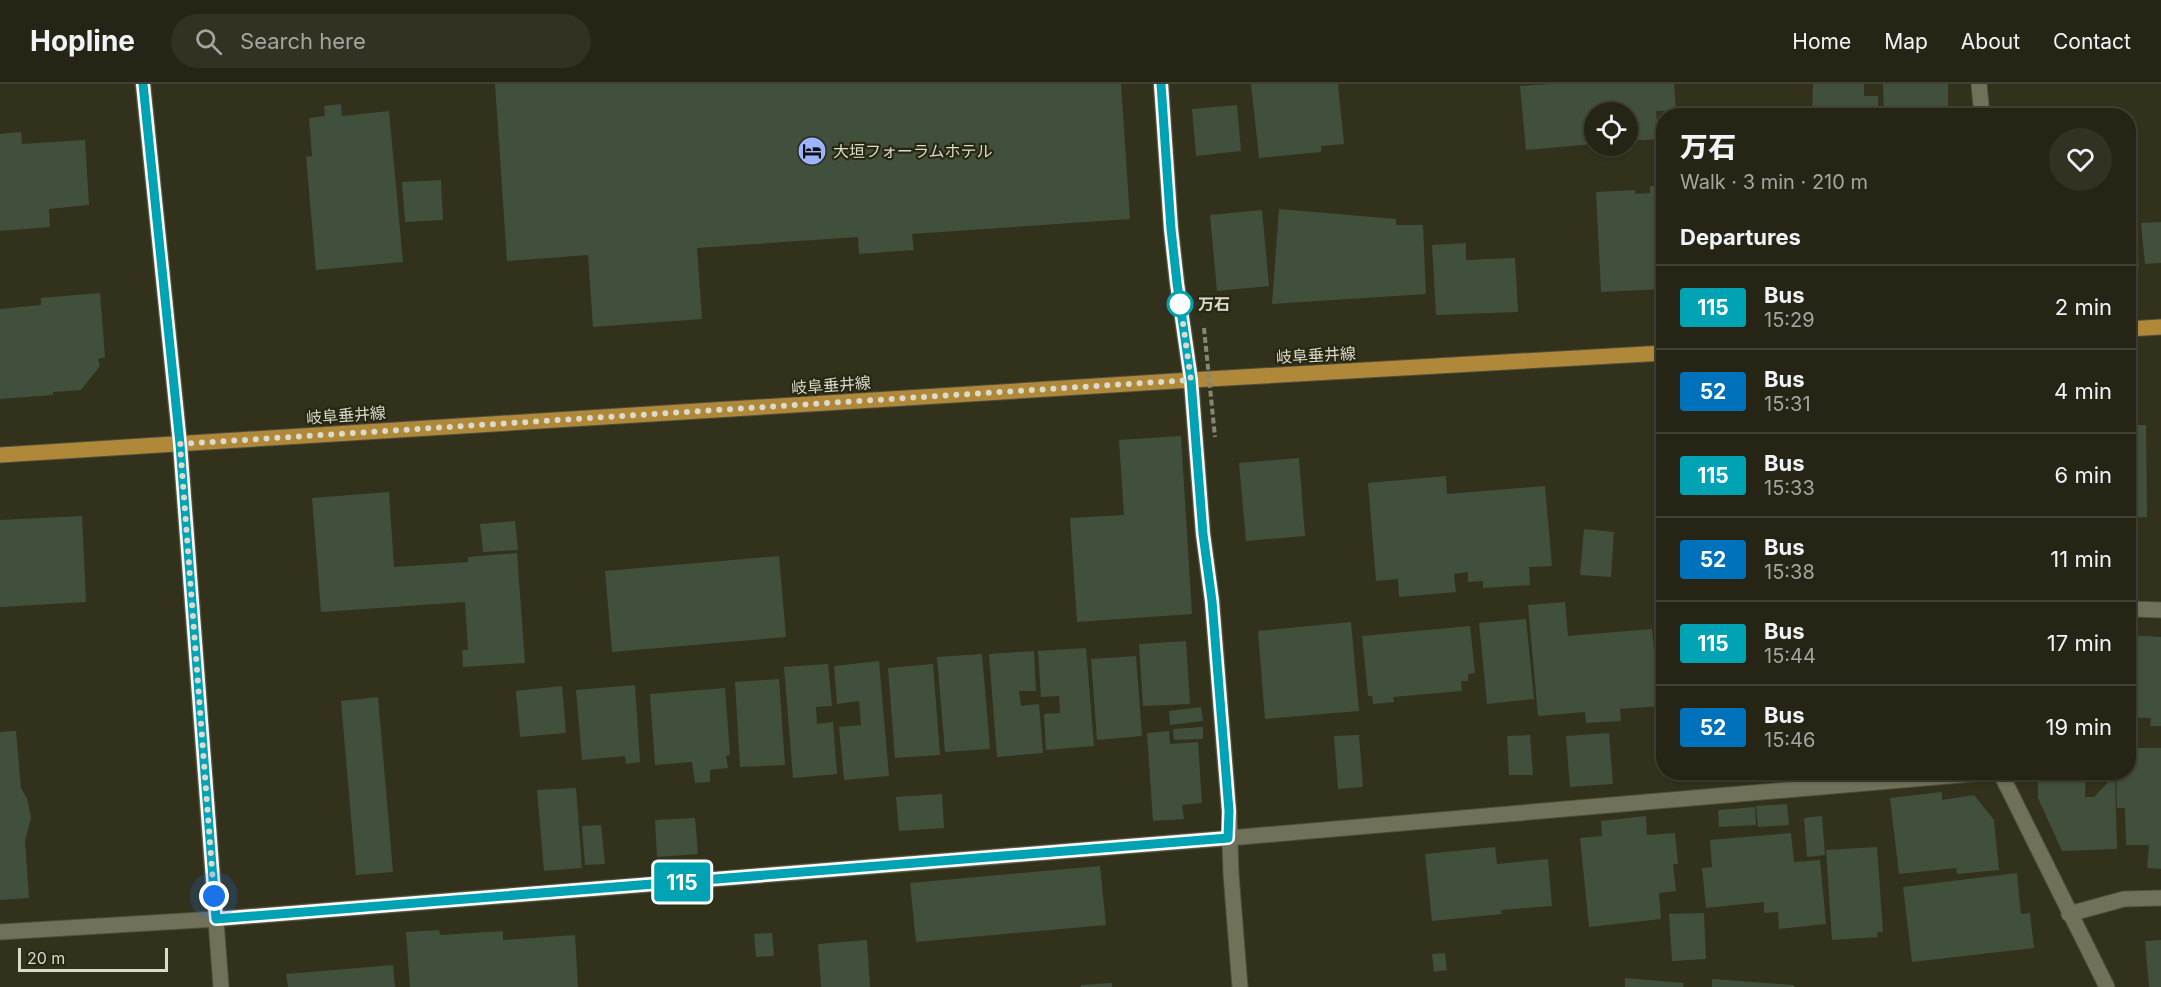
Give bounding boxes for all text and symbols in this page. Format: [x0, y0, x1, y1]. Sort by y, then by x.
search box [171, 14, 591, 68]
text: Hopline [30, 24, 135, 58]
icon: search [192, 25, 225, 58]
text: Search here [240, 28, 366, 54]
text: Home [1792, 29, 1851, 54]
text: Map [1884, 29, 1928, 54]
text: About [1961, 29, 2020, 54]
text: Contact [2053, 29, 2131, 54]
map controls [1584, 102, 1638, 156]
button: locate [1584, 102, 1638, 156]
button: heart [2049, 128, 2112, 191]
text: 万石 [1680, 130, 1736, 164]
hotel icon: 大垣フォーラムホテル [796, 135, 828, 167]
place label: 大垣フォーラムホテル [833, 141, 993, 161]
text: Walk · 3 min · 210 m [1680, 170, 1868, 194]
text: Departures [1680, 224, 1801, 250]
text: Bus [1764, 282, 1805, 308]
marker: 万石 [1167, 291, 1193, 317]
place label: 万石 [1198, 294, 1230, 314]
text: 2 min [2055, 294, 2112, 320]
text: 115 [1697, 295, 1729, 320]
text: 15:29 [1764, 308, 1815, 332]
street label: 岐阜垂井線 [1276, 343, 1356, 367]
text: Bus [1764, 366, 1805, 392]
street label: 岐阜垂井線 [790, 372, 872, 398]
text: 4 min [2054, 378, 2112, 404]
text: 52 [1700, 379, 1726, 404]
text: 15:31 [1764, 392, 1811, 416]
street label: 岐阜垂井線 [305, 402, 387, 428]
text: Bus [1764, 450, 1805, 476]
text: 6 min [2055, 462, 2112, 488]
text: 115 [1697, 463, 1729, 488]
text: 15:33 [1764, 476, 1815, 500]
text: Bus [1764, 534, 1805, 560]
text: 11 min [2050, 546, 2112, 572]
text: 52 [1700, 547, 1726, 572]
text: 15:38 [1764, 560, 1815, 584]
text: Bus [1764, 618, 1805, 644]
text: 17 min [2047, 630, 2112, 656]
text: 115 [1697, 631, 1729, 656]
text: 15:44 [1764, 644, 1816, 668]
text: Bus [1764, 702, 1805, 728]
text: 19 min [2046, 714, 2112, 740]
text: 52 [1700, 715, 1726, 740]
text: 15:46 [1764, 728, 1815, 752]
line badge: 115 [648, 862, 716, 902]
text: 115 [666, 870, 698, 895]
your location [199, 881, 229, 911]
scale bar [18, 945, 168, 972]
text: 20 m [27, 948, 65, 968]

